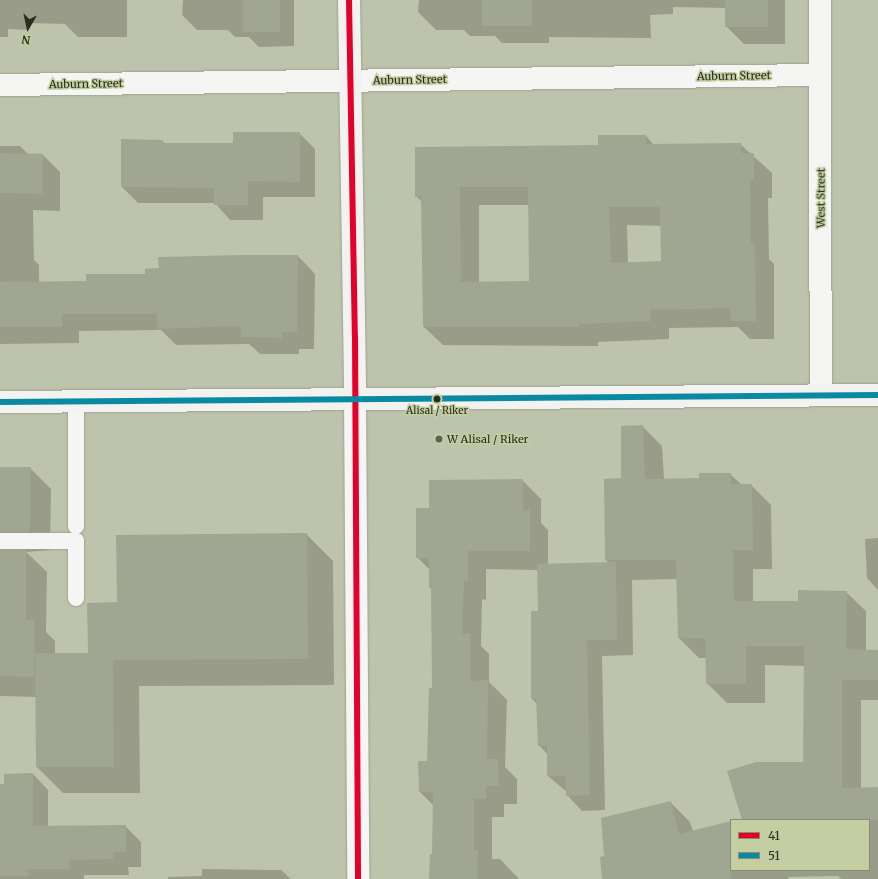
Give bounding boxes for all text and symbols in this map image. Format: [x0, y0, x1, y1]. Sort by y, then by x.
north arrow [8, 8, 48, 48]
text: N [21, 32, 32, 47]
street label: Auburn Street [697, 69, 771, 83]
street label: Auburn Street [373, 73, 447, 87]
street label: Auburn Street [49, 77, 123, 91]
street label: West Street [814, 168, 828, 228]
marker: Alisal / Riker [432, 394, 442, 404]
place label: Alisal / Riker [406, 405, 468, 417]
place label: W Alisal / Riker [447, 432, 529, 446]
marker: W Alisal / Riker [434, 434, 444, 444]
legend [730, 819, 870, 871]
text: 41 [768, 828, 780, 843]
text: 51 [768, 848, 780, 863]

